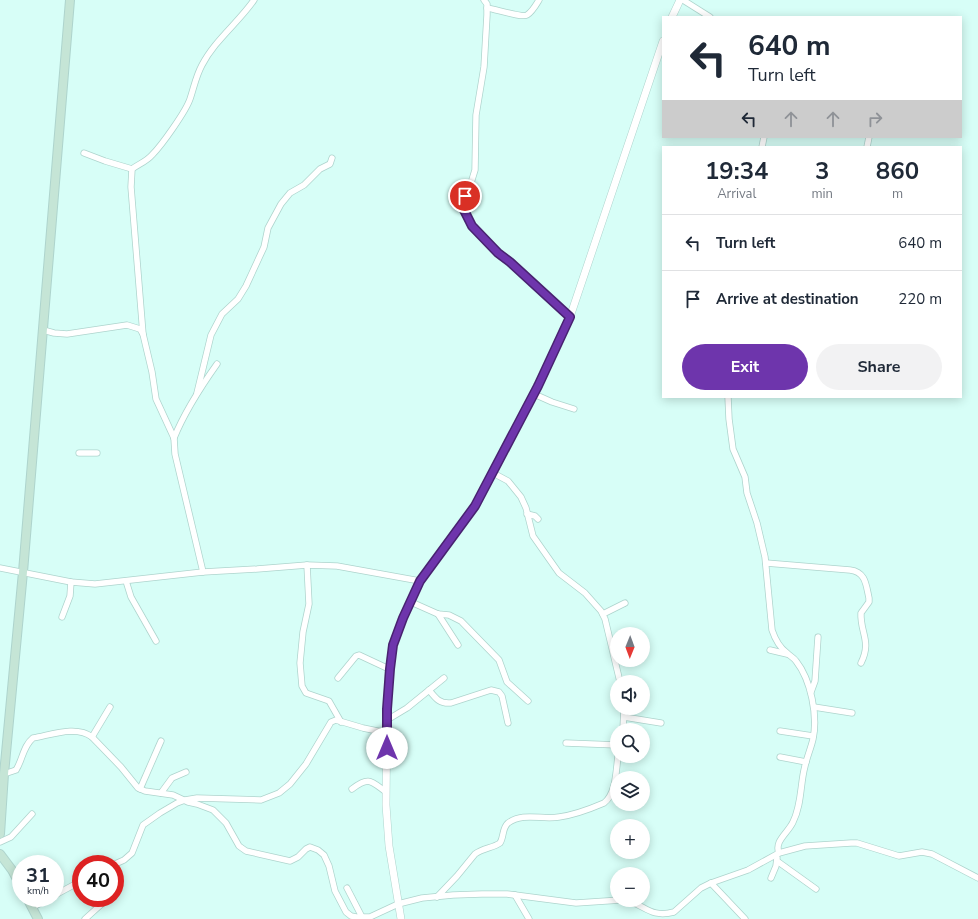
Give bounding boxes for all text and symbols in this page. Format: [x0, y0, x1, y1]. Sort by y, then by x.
text: 640 m [748, 27, 831, 65]
icon: left [682, 32, 734, 84]
text: Turn left [748, 63, 816, 87]
icon: left [738, 108, 760, 130]
icon: ahead [780, 108, 802, 130]
icon: ahead [822, 108, 844, 130]
icon: right [864, 108, 886, 130]
text: 19:34 [705, 155, 768, 187]
text: 3 [815, 155, 829, 187]
text: 860 [876, 155, 919, 187]
pin [448, 179, 482, 213]
icon: arrive [454, 185, 476, 207]
text: Arrival [717, 185, 756, 203]
text: min [811, 185, 833, 203]
text: m [892, 185, 903, 203]
icon: left [682, 232, 704, 254]
text: Turn left [716, 233, 775, 253]
text: 640 m [898, 233, 942, 253]
icon: arrive [682, 288, 704, 310]
text: Arrive at destination [716, 289, 859, 309]
text: 220 m [898, 289, 942, 309]
button: Exit [682, 344, 808, 390]
button: Share [816, 344, 942, 390]
north arrow [610, 627, 650, 667]
map controls [610, 627, 650, 907]
button: sound [610, 675, 650, 715]
button: search [610, 723, 650, 763]
position arrow [366, 727, 408, 769]
button: layers [610, 771, 650, 811]
button: + [610, 819, 650, 859]
speed limit sign: 40 [72, 855, 124, 907]
text: 31 [26, 862, 50, 889]
button: − [610, 867, 650, 907]
text: km/h [27, 884, 49, 898]

